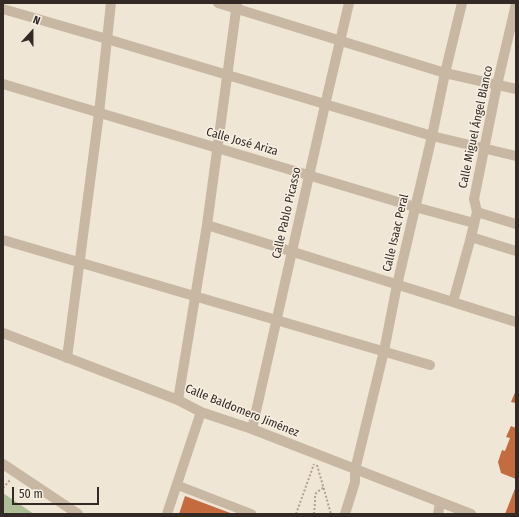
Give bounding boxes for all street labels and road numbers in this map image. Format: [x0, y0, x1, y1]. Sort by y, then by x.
street label: Calle Miguel Ángel Blanco [456, 64, 496, 190]
street label: Calle José Ariza [204, 125, 280, 159]
street label: Calle Pablo Picasso [269, 166, 305, 260]
street label: Calle Isaac Peral [380, 193, 412, 273]
street label: Calle Baldomero Jiménez [183, 382, 301, 440]

